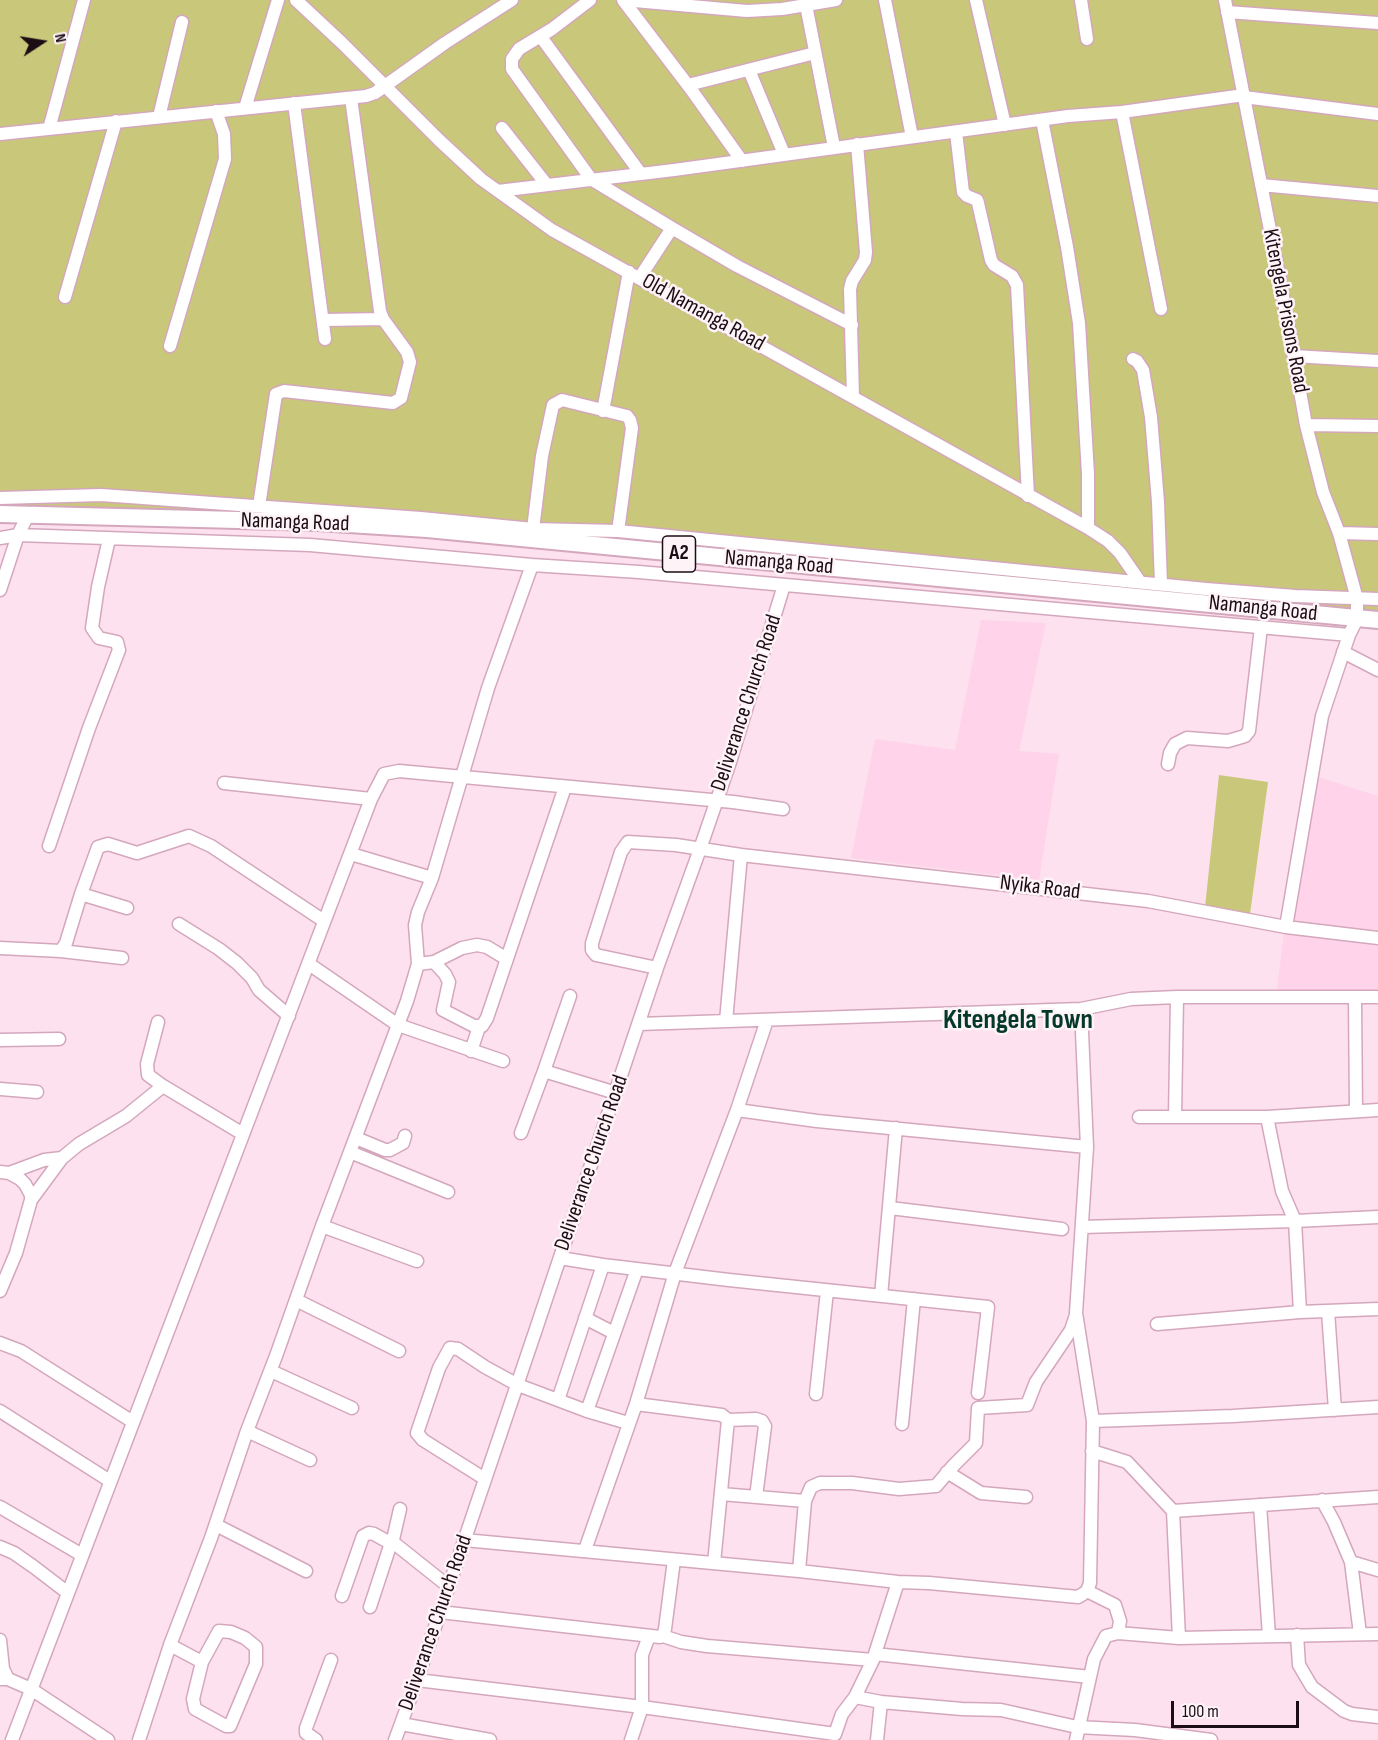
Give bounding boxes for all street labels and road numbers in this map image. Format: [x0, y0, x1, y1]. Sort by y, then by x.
street label: Kitengela Prisons Road [1256, 227, 1314, 395]
street label: Old Namanga Road [637, 268, 769, 358]
street label: Namanga Road [240, 508, 350, 538]
road number: A2 [662, 536, 696, 572]
street label: Namanga Road [724, 545, 834, 581]
street label: Namanga Road [1208, 590, 1318, 628]
street label: Deliverance Church Road [706, 611, 788, 795]
street label: Nyika Road [998, 870, 1082, 906]
street label: Deliverance Church Road [550, 1072, 634, 1254]
street label: Deliverance Church Road [394, 1532, 478, 1714]

